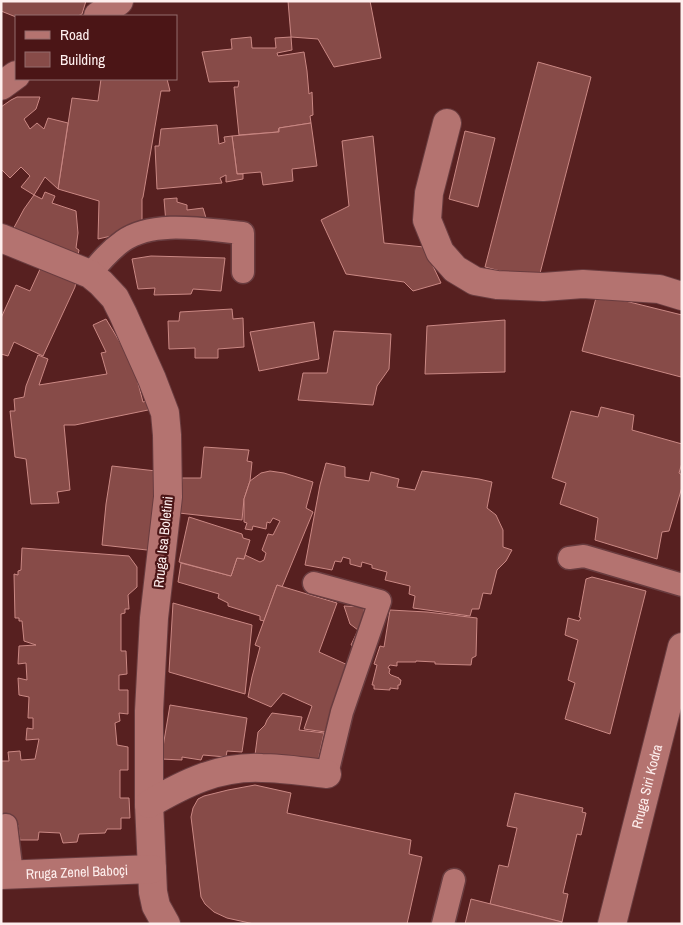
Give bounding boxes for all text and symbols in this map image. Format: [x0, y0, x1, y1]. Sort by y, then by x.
legend [15, 15, 178, 80]
text: Road [60, 24, 89, 45]
text: Building [60, 49, 105, 70]
street label: Rruga Isa Boletini [149, 495, 177, 589]
street label: Rruga Siri Kodra [627, 742, 666, 830]
street label: Rruga Zenel Baboçi [25, 861, 128, 883]

